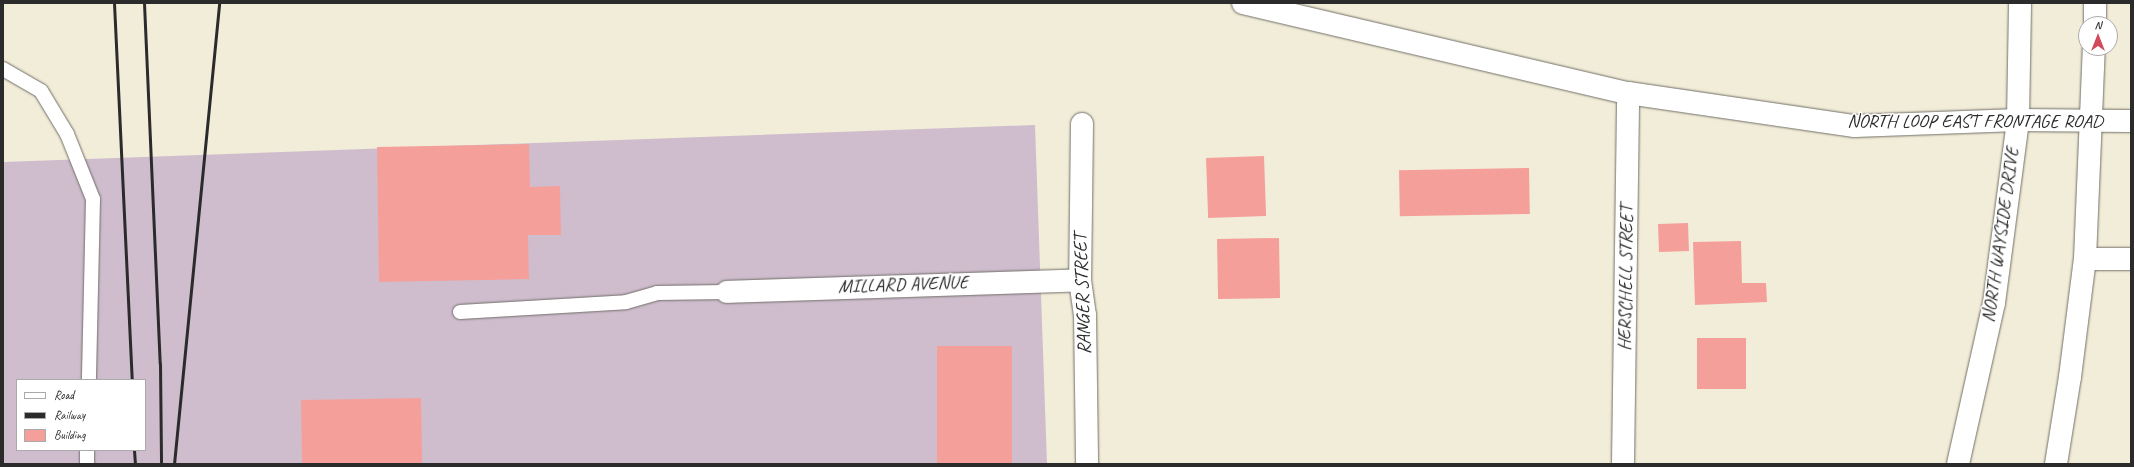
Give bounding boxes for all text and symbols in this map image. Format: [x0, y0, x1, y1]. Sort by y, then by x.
north arrow [2078, 16, 2118, 56]
text: N [2095, 18, 2101, 32]
street label: NORTH LOOP EAST FRONTAGE ROAD [1847, 111, 2103, 133]
street label: NORTH WAYSIDE DRIVE [1978, 147, 2024, 323]
street label: HERSCHELL STREET [1613, 205, 1639, 351]
street label: RANGER STREET [1070, 233, 1096, 355]
street label: MILLARD AVENUE [838, 271, 968, 299]
legend [16, 379, 146, 451]
text: Road [54, 387, 74, 403]
text: Railway [54, 407, 85, 423]
text: Building [54, 427, 86, 443]

